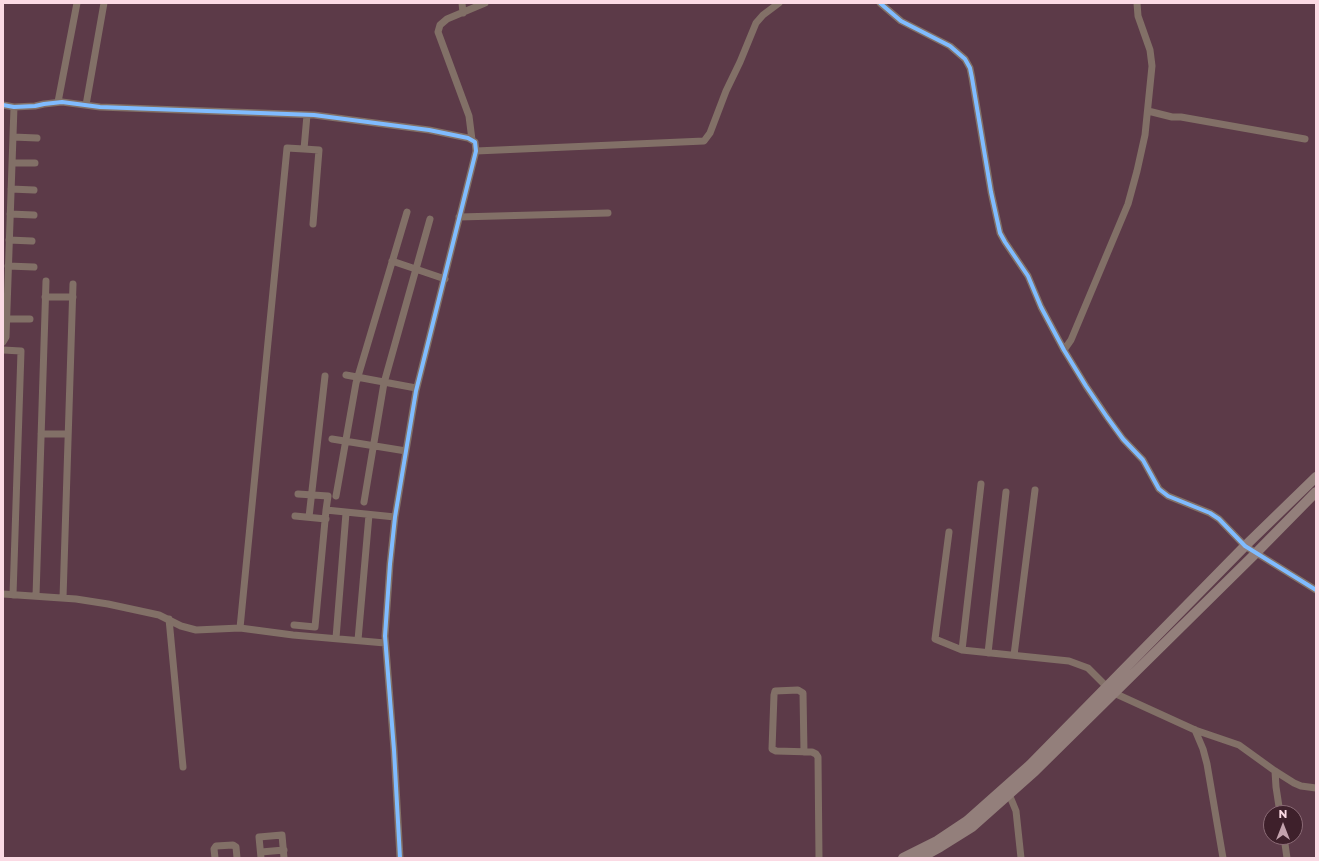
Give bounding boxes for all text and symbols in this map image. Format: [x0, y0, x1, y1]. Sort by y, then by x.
north arrow [1263, 805, 1303, 845]
text: N [1279, 807, 1287, 821]

